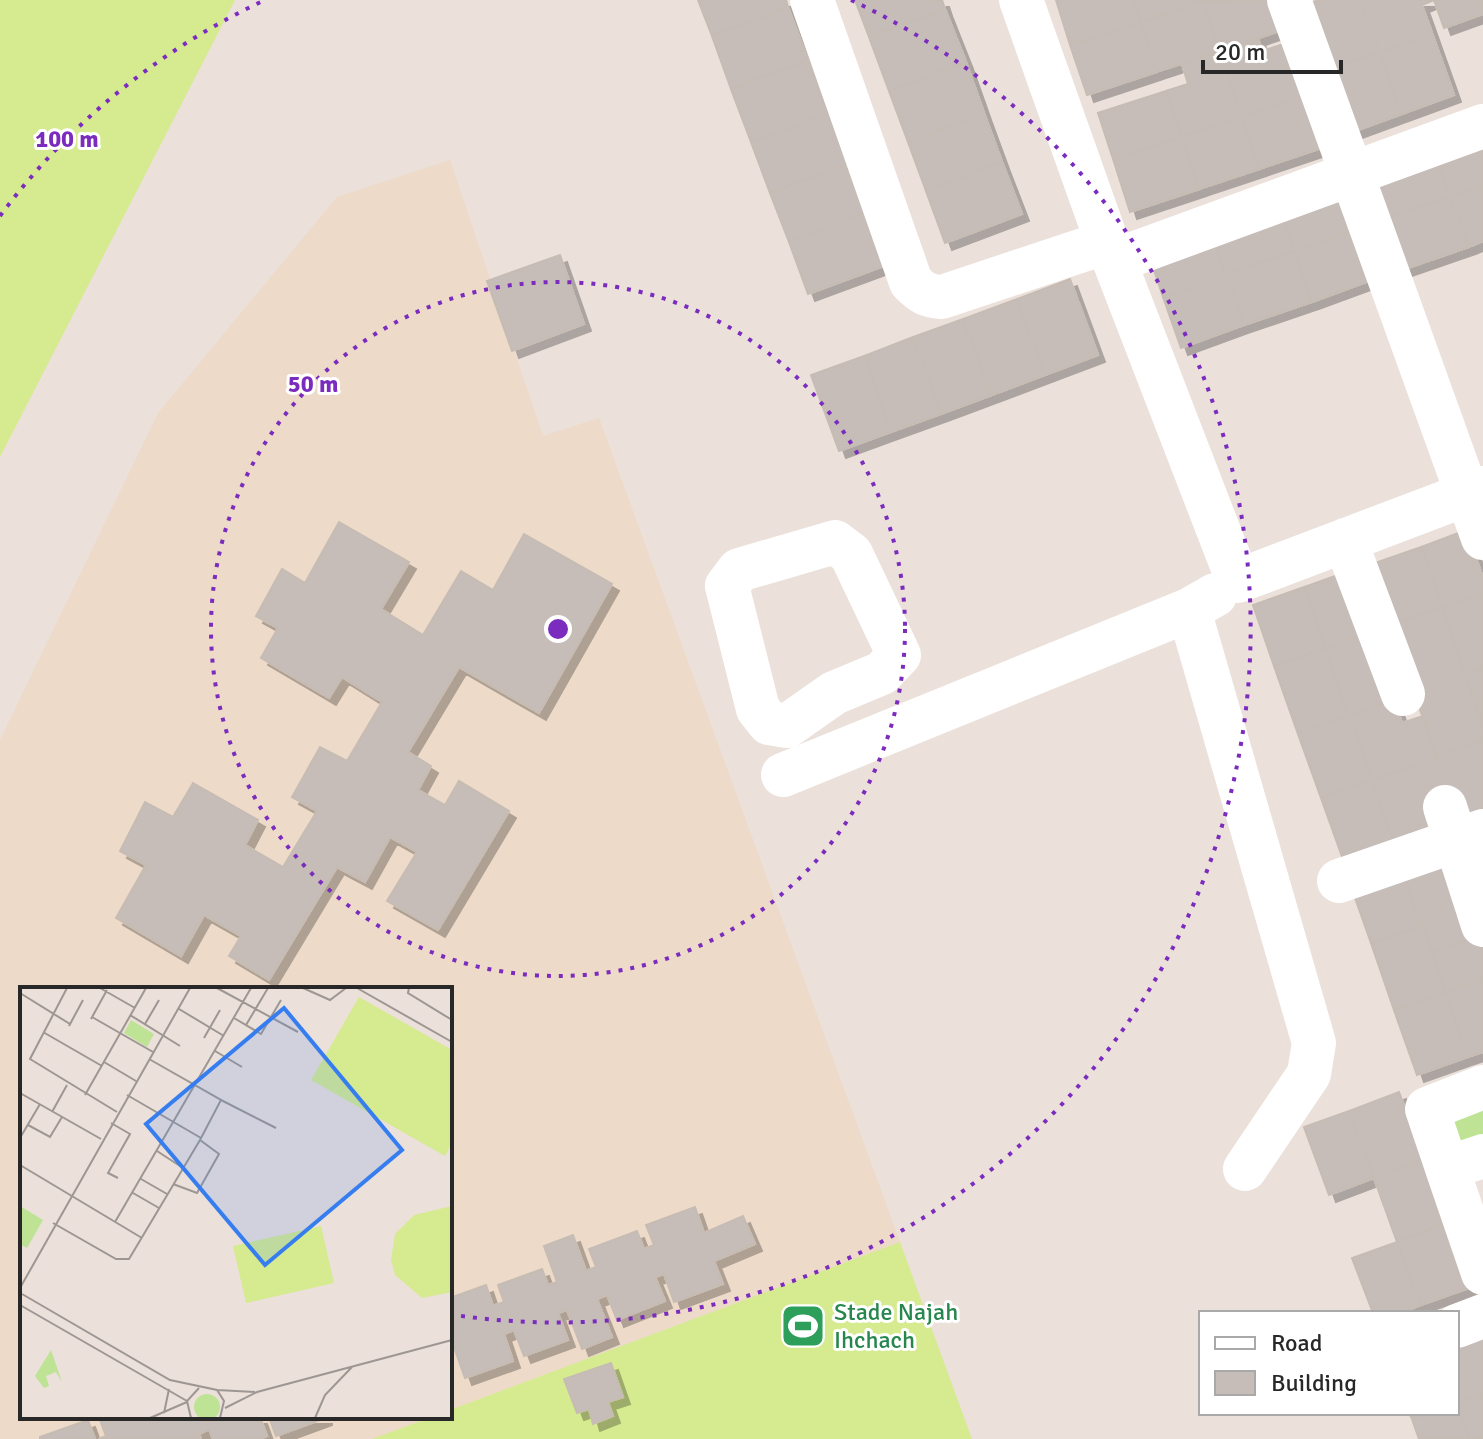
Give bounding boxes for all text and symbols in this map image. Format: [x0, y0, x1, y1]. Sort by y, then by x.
scale bar [1203, 24, 1341, 74]
text: 20 m [1215, 37, 1265, 67]
text: 100 m [35, 124, 99, 154]
text: 50 m [288, 369, 338, 399]
centre of rings [544, 615, 572, 643]
inset map [20, 987, 452, 1419]
place label: Stade Najah Ihchach [834, 1297, 958, 1355]
sports icon: Stade Najah Ihchach [779, 1302, 827, 1350]
legend [1199, 1311, 1459, 1415]
text: Road [1271, 1328, 1322, 1358]
text: Building [1271, 1368, 1357, 1398]

